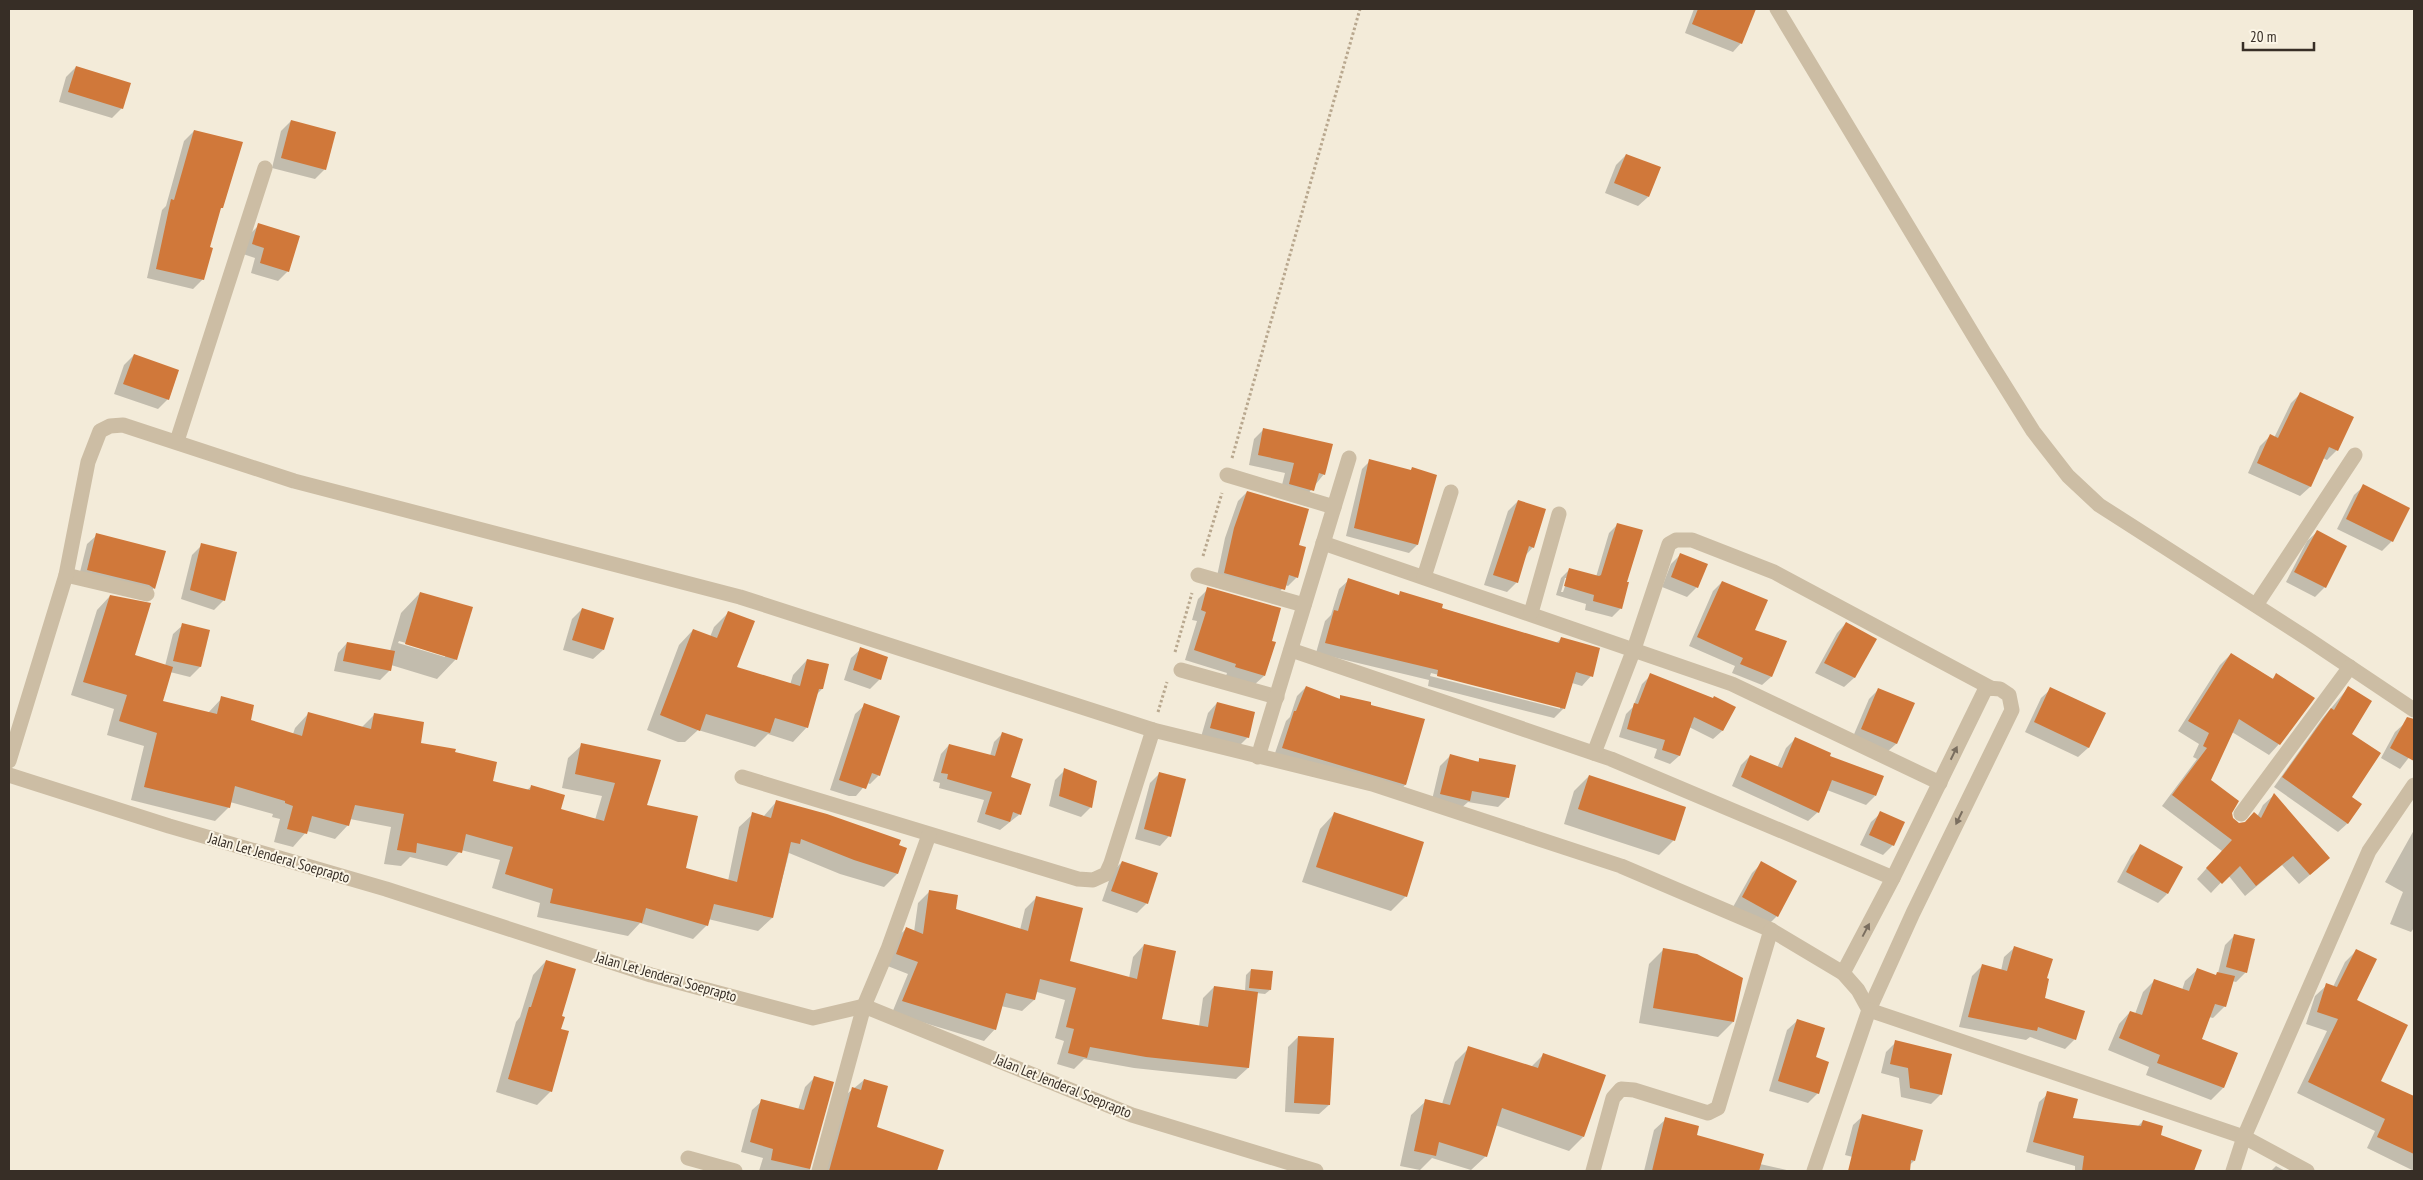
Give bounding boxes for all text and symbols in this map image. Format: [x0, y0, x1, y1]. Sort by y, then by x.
scale bar [2243, 20, 2314, 52]
text: 20 m [2250, 27, 2276, 46]
one-way arrow [1950, 746, 1958, 760]
one-way arrow [1955, 810, 1963, 825]
street label: Jalan Let Jenderal Soeprapto [205, 828, 352, 887]
one-way arrow [1862, 923, 1870, 938]
street label: Jalan Let Jenderal Soeprapto [592, 947, 739, 1006]
street label: Jalan Let Jenderal Soeprapto [991, 1049, 1135, 1122]

